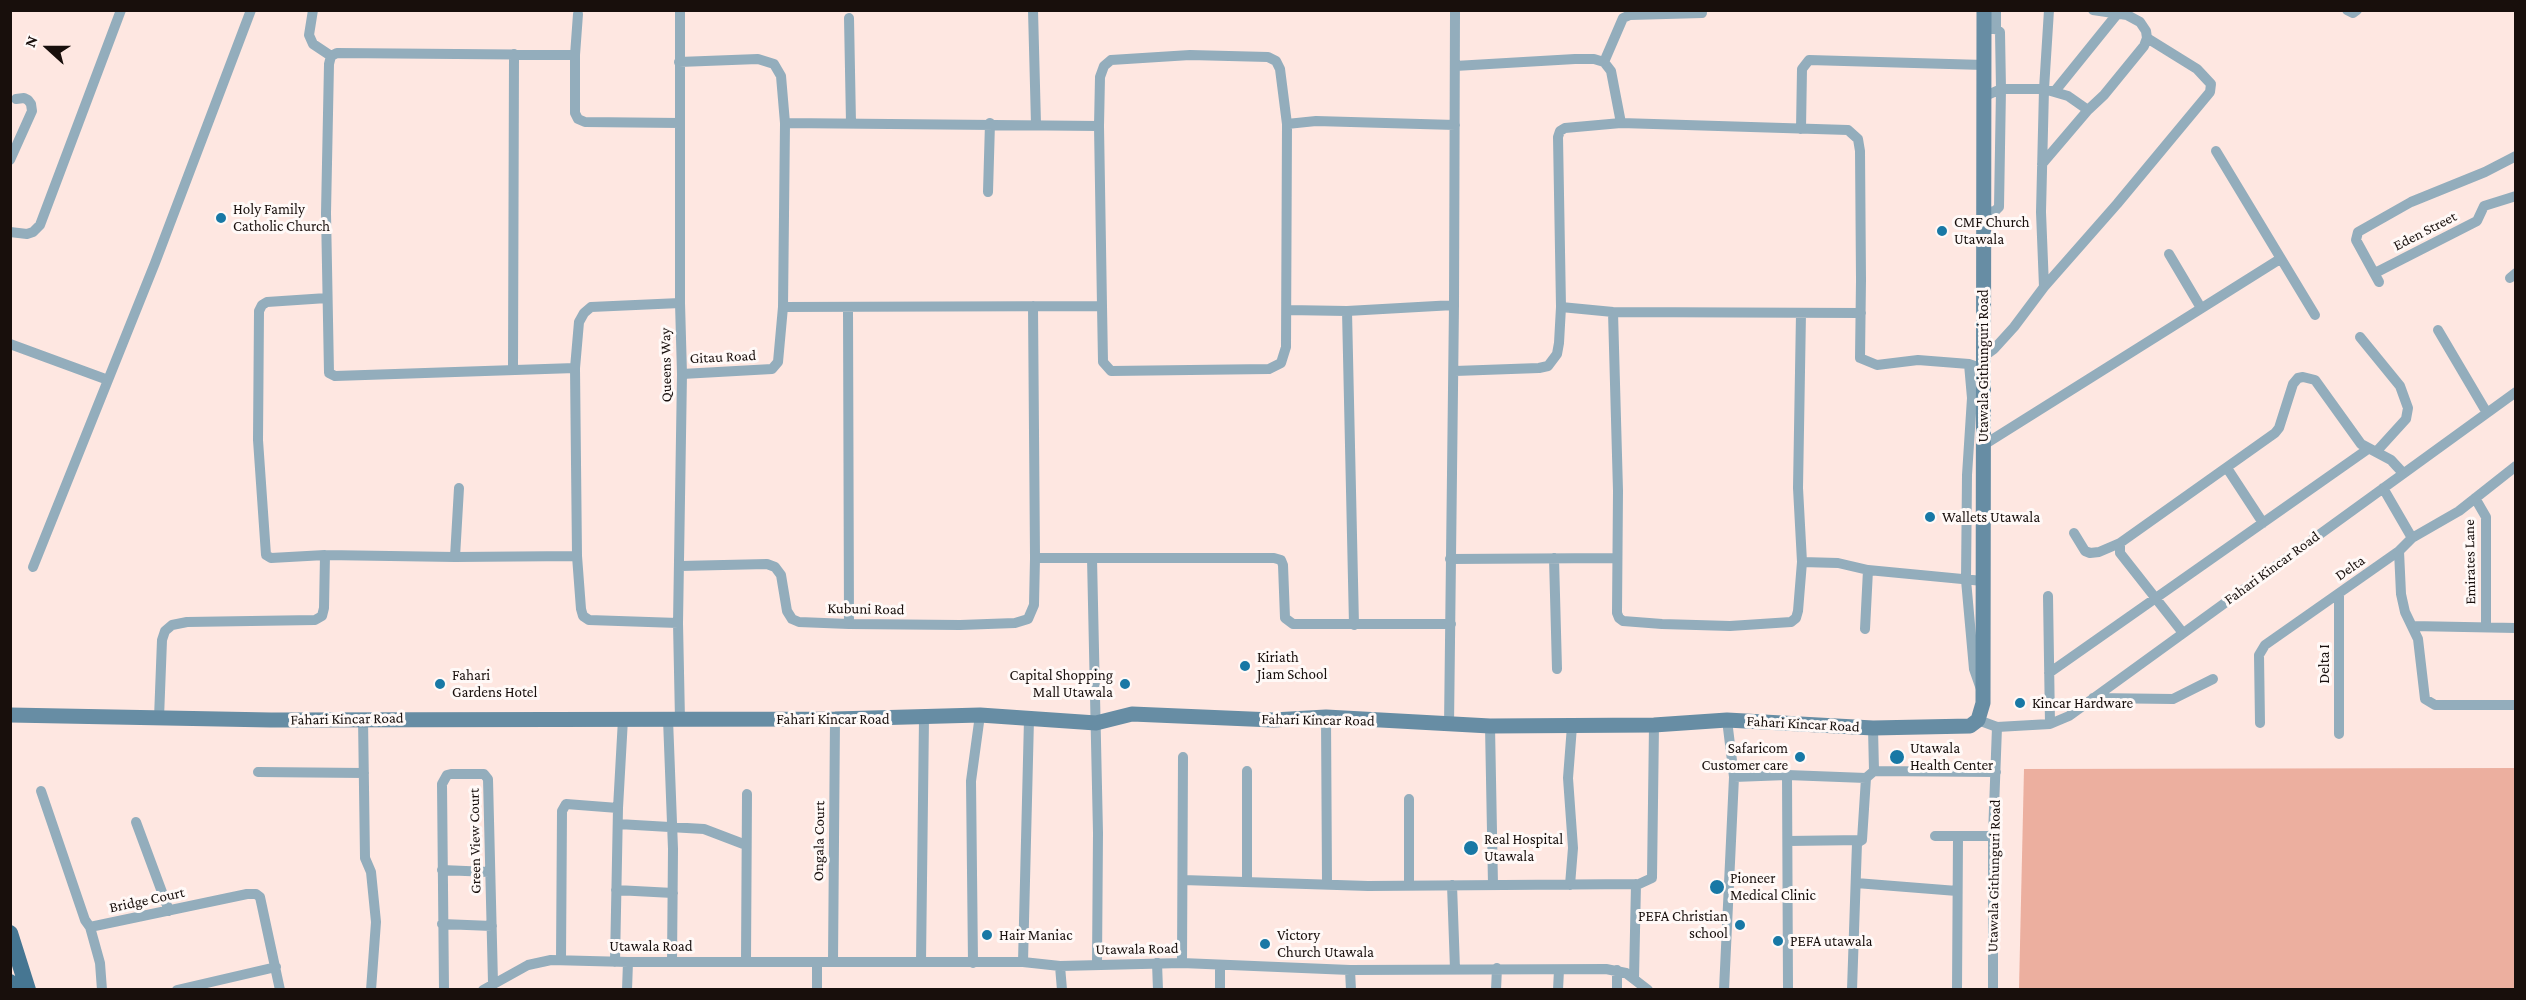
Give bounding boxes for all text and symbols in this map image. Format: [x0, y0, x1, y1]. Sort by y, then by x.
north arrow [18, 18, 78, 78]
text: N [21, 33, 41, 50]
place label: Holy Family Catholic Church [233, 200, 330, 235]
street label: Eden Street [2390, 207, 2460, 255]
marker: Holy Family Catholic Church [214, 211, 228, 225]
place label: CMF Church Utawala [1954, 213, 2030, 248]
marker: CMF Church Utawala [1935, 224, 1949, 238]
street label: Utawala Githunguri Road [1974, 289, 1992, 443]
street label: Queens Way [656, 327, 676, 403]
street label: Gitau Road [689, 346, 757, 368]
place label: Wallets Utawala [1942, 508, 2040, 526]
marker: Wallets Utawala [1923, 510, 1937, 524]
street label: Emirates Lane [2460, 519, 2480, 605]
street label: Fahari Kincar Road [2221, 527, 2323, 609]
street label: Delta [2332, 551, 2368, 585]
street label: Kubuni Road [827, 599, 905, 619]
street label: Delta I [2315, 644, 2333, 684]
place label: Kiriath Jiam School [1257, 648, 1327, 683]
marker: Kiriath Jiam School [1238, 659, 1252, 673]
place label: Fahari Gardens Hotel [452, 666, 537, 701]
place label: Capital Shopping Mall Utawala [1009, 666, 1113, 701]
marker: Fahari Gardens Hotel [433, 677, 447, 691]
marker: Capital Shopping Mall Utawala [1118, 677, 1132, 691]
place label: Kincar Hardware [2032, 694, 2133, 712]
marker: Kincar Hardware [2013, 696, 2027, 710]
street label: Fahari Kincar Road [290, 709, 404, 729]
street label: Fahari Kincar Road [776, 710, 890, 728]
street label: Fahari Kincar Road [1261, 710, 1375, 730]
street label: Fahari Kincar Road [1746, 712, 1860, 736]
place label: Safaricom Customer care [1702, 739, 1788, 774]
place label: Utawala Health Center [1910, 739, 1993, 774]
marker: Utawala Health Center [1888, 748, 1906, 766]
marker: Safaricom Customer care [1793, 750, 1807, 764]
street label: Green View Court [465, 788, 485, 894]
street label: Utawala Githunguri Road [1984, 799, 2004, 953]
street label: Ongala Court [809, 801, 829, 881]
place label: Real Hospital Utawala [1484, 830, 1563, 865]
marker: Real Hospital Utawala [1462, 839, 1480, 857]
place label: Pioneer Medical Clinic [1730, 869, 1816, 904]
marker: Pioneer Medical Clinic [1708, 878, 1726, 896]
street label: Bridge Court [108, 883, 186, 917]
place label: PEFA Christian school [1638, 907, 1728, 942]
marker: PEFA Christian school [1733, 918, 1747, 932]
place label: Hair Maniac [999, 926, 1072, 944]
place label: Victory Church Utawala [1277, 926, 1374, 961]
marker: Hair Maniac [980, 928, 994, 942]
place label: PEFA utawala [1790, 932, 1873, 950]
marker: PEFA utawala [1771, 934, 1785, 948]
street label: Utawala Road [609, 937, 693, 955]
marker: Victory Church Utawala [1258, 937, 1272, 951]
street label: Utawala Road [1095, 939, 1179, 959]

